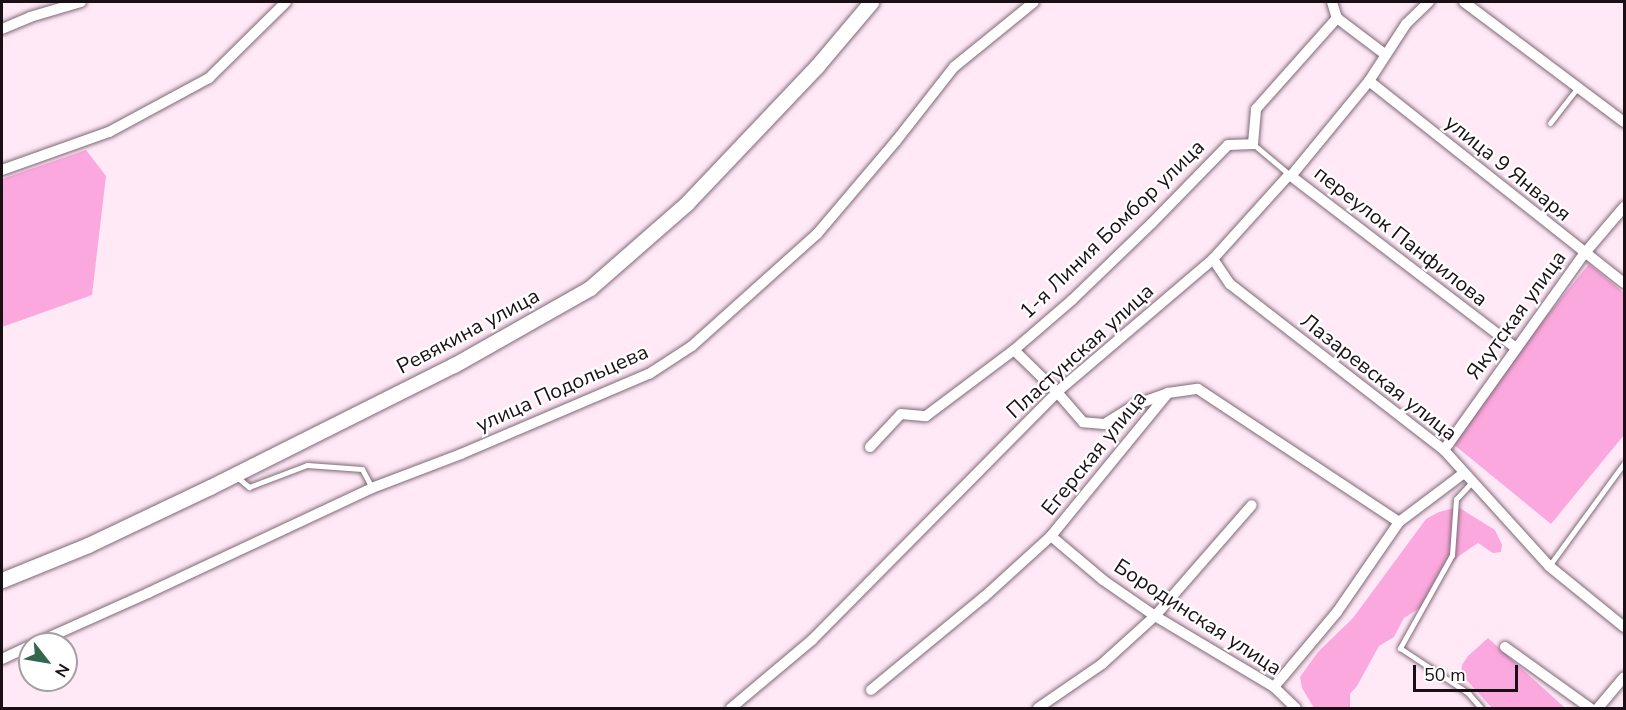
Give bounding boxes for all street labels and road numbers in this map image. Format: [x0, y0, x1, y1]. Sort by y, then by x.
street label: улица 9 Января [1440, 109, 1576, 227]
street label: 1-я Линия Бомбор улица [1014, 134, 1210, 324]
street label: переулок Панфилова [1309, 160, 1493, 312]
street label: Якутская улица [1461, 246, 1571, 384]
street label: Пластунская улица [1001, 278, 1159, 424]
street label: Ревякина улица [392, 283, 544, 379]
street label: Лазаревская улица [1296, 308, 1462, 446]
street label: улица Подольцева [472, 339, 652, 437]
street label: Егерская улица [1036, 386, 1152, 520]
street label: Бородинская улица [1109, 553, 1287, 681]

